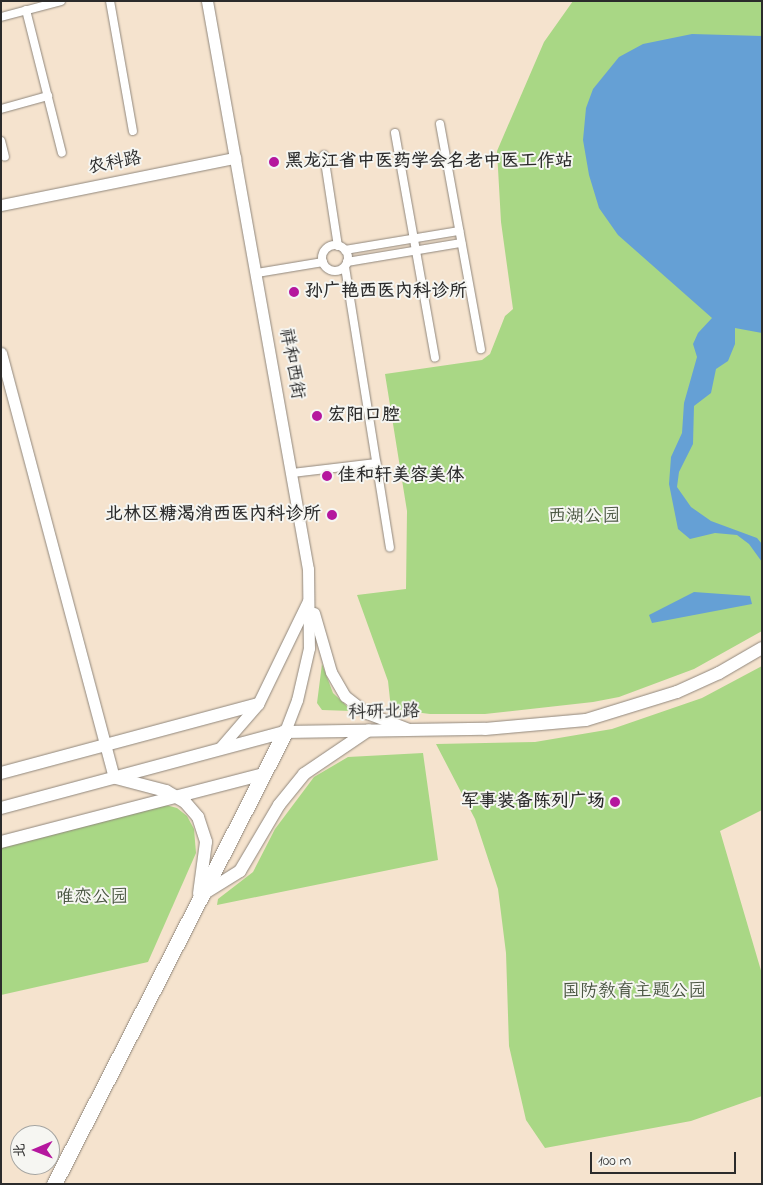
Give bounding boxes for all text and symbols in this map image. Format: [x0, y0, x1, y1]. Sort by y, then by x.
street label: 农科路 [86, 148, 144, 180]
place label: 黑龙江省中医药学会名老中医工作站 [285, 151, 573, 173]
marker: 黑龙江省中医药学会名老中医工作站 [267, 155, 281, 169]
place label: 孙广艳西医内科诊所 [305, 281, 467, 303]
marker: 孙广艳西医内科诊所 [287, 285, 301, 299]
street label: 祥和西街 [274, 327, 308, 401]
place label: 宏阳口腔 [328, 405, 400, 427]
marker: 宏阳口腔 [310, 409, 324, 423]
place label: 佳和轩美容美体 [338, 465, 464, 487]
marker: 佳和轩美容美体 [320, 469, 334, 483]
place label: 北林区糖渴消西医内科诊所 [105, 504, 321, 526]
park label: 西湖公园 [548, 506, 620, 528]
marker: 北林区糖渴消西医内科诊所 [325, 508, 339, 522]
street label: 科研北路 [348, 702, 420, 724]
place label: 军事装备陈列广场 [461, 791, 605, 813]
marker: 军事装备陈列广场 [609, 796, 621, 808]
park label: 唯恋公园 [56, 887, 128, 909]
park label: 国防教育主题公园 [562, 981, 706, 1003]
north arrow [10, 1125, 60, 1175]
scale bar [593, 1142, 739, 1174]
text: 北 [10, 1143, 31, 1157]
text: 100 m [598, 1150, 631, 1172]

